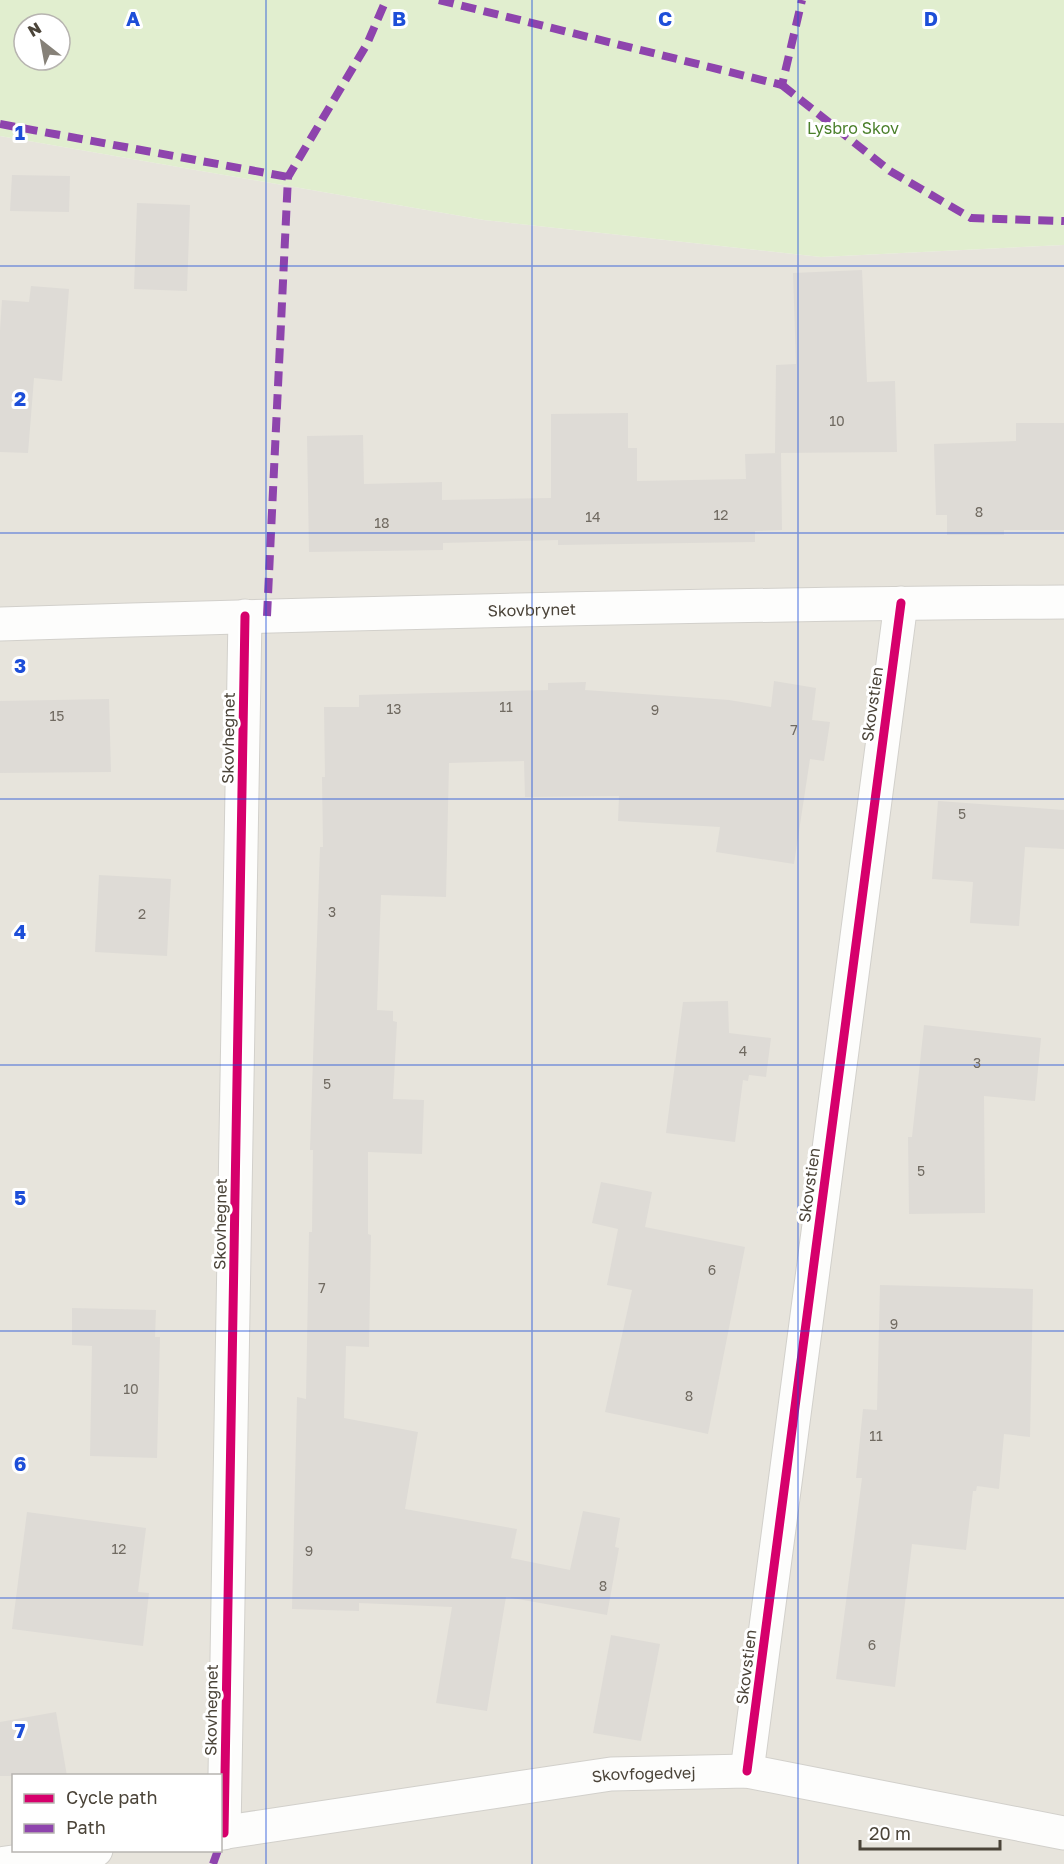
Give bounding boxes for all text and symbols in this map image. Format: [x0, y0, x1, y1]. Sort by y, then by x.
text: A [126, 6, 140, 30]
text: B [392, 6, 406, 30]
text: C [658, 6, 672, 30]
text: D [924, 6, 938, 30]
north arrow [12, 12, 72, 72]
text: N [24, 17, 45, 41]
park label: Lysbro Skov [807, 118, 899, 138]
text: 1 [15, 120, 25, 144]
text: 2 [14, 386, 26, 410]
house number: 10 [829, 412, 845, 429]
house number: 8 [975, 503, 983, 520]
house number: 12 [714, 506, 728, 523]
house number: 14 [585, 508, 601, 525]
house number: 18 [374, 514, 390, 531]
street label: Skovbrynet [487, 599, 576, 621]
text: 3 [14, 653, 26, 677]
street label: Skovstien [857, 665, 887, 743]
street label: Skovhegnet [217, 692, 239, 784]
house number: 11 [499, 698, 513, 715]
house number: 13 [387, 700, 401, 717]
house number: 9 [651, 701, 659, 718]
house number: 15 [50, 707, 64, 724]
house number: 7 [790, 721, 798, 738]
house number: 5 [958, 805, 966, 822]
house number: 3 [328, 903, 336, 920]
house number: 2 [138, 905, 146, 922]
text: 4 [14, 919, 26, 943]
house number: 4 [739, 1042, 747, 1059]
house number: 3 [973, 1054, 981, 1071]
house number: 5 [323, 1075, 331, 1092]
street label: Skovstien [794, 1146, 824, 1224]
house number: 5 [917, 1162, 925, 1179]
street label: Skovhegnet [209, 1178, 231, 1270]
text: 5 [14, 1185, 26, 1209]
house number: 6 [708, 1261, 716, 1278]
house number: 7 [318, 1279, 326, 1296]
house number: 9 [890, 1315, 898, 1332]
house number: 10 [123, 1380, 139, 1397]
house number: 8 [685, 1387, 693, 1404]
house number: 11 [869, 1427, 883, 1444]
text: 6 [14, 1451, 26, 1475]
house number: 12 [112, 1540, 126, 1557]
house number: 9 [305, 1542, 313, 1559]
house number: 8 [599, 1577, 607, 1594]
street label: Skovstien [731, 1628, 761, 1706]
house number: 6 [868, 1636, 876, 1653]
street label: Skovhegnet [200, 1664, 222, 1756]
text: 7 [15, 1718, 26, 1742]
street label: Skovfogedvej [590, 1762, 696, 1787]
legend [12, 1774, 222, 1852]
text: Cycle path [66, 1786, 158, 1808]
scale bar [860, 1813, 1000, 1851]
text: Path [66, 1816, 106, 1838]
text: 20 m [869, 1822, 911, 1844]

